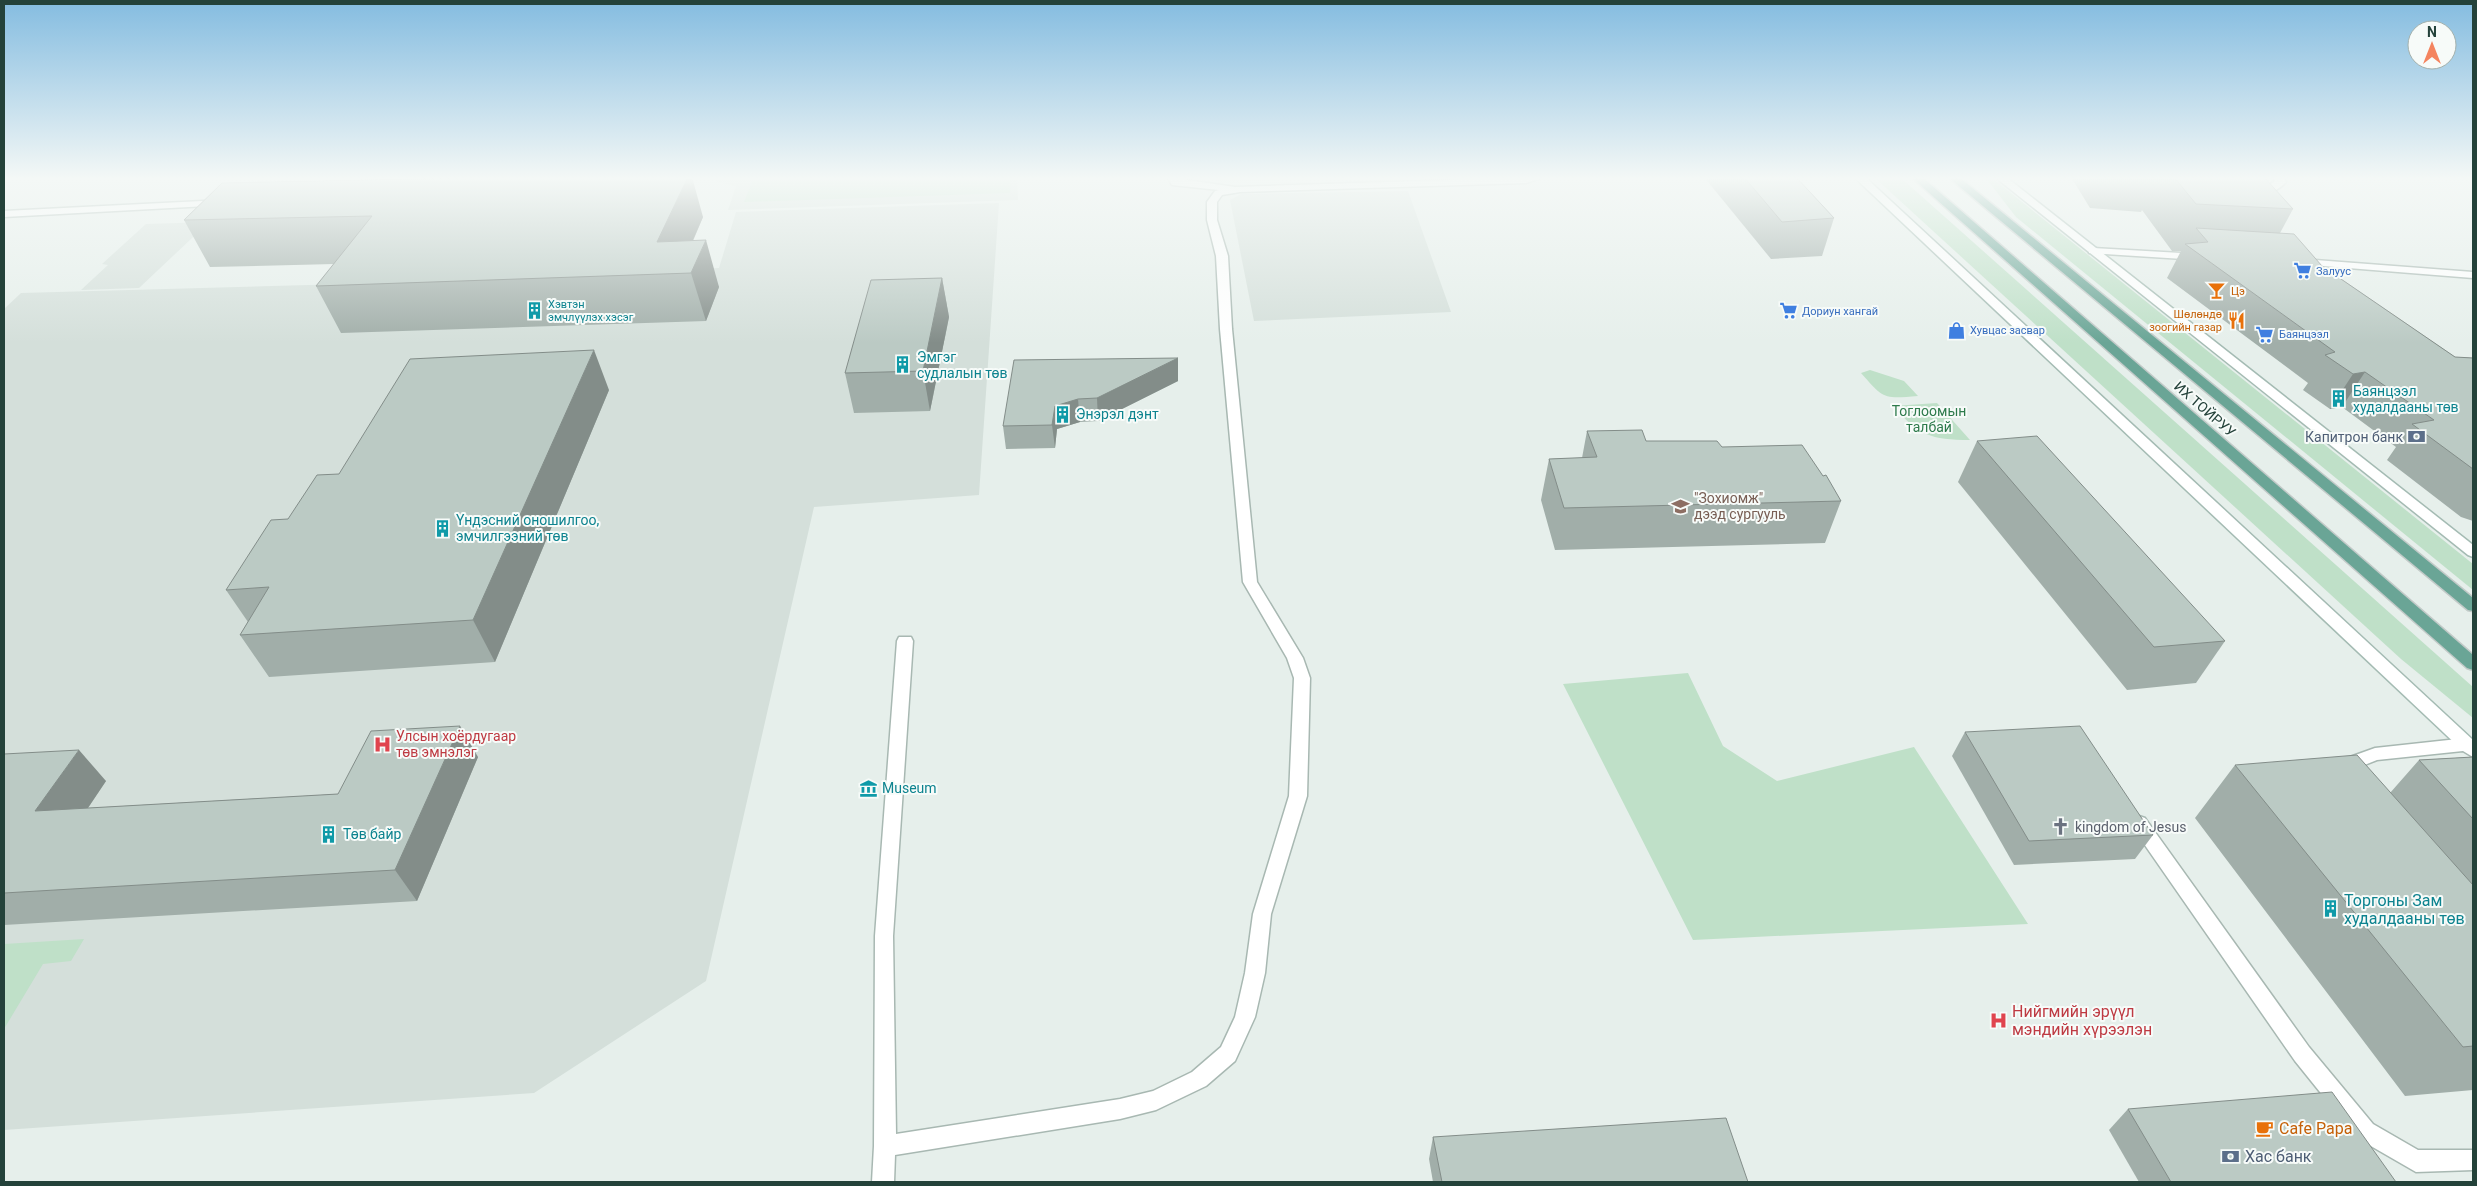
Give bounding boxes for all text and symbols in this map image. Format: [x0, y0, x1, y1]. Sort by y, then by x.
north arrow [2407, 20, 2457, 70]
text: N [2427, 24, 2437, 40]
supermarket icon: Залуус [2292, 261, 2312, 281]
place label: Залуус [2316, 265, 2351, 278]
bar icon: Цэ [2207, 281, 2227, 301]
place label: Цэ [2231, 285, 2245, 298]
place label: Хэвтэн эмчлүүлэх хэсэг [548, 298, 634, 324]
building icon: Хэвтэн эмчлүүлэх хэсэг [524, 300, 544, 320]
supermarket icon: Дориун хангай [1778, 301, 1798, 321]
place label: Дориун хангай [1802, 305, 1878, 318]
place label: Шөлөндө зоогийн газар [2149, 308, 2222, 334]
restaurant icon: Шөлөндө зоогийн газар [2226, 310, 2246, 330]
shop icon: Хувцас засвар [1946, 320, 1966, 340]
place label: Хувцас засвар [1970, 324, 2045, 337]
supermarket icon: Баянцээл [2255, 324, 2275, 344]
place label: Баянцээл [2279, 328, 2329, 341]
place label: Эмгэг судлалын төв [917, 349, 1007, 381]
building icon: Эмгэг судлалын төв [893, 355, 913, 375]
street label: ИХ ТОЙРУУ [2171, 378, 2239, 440]
place label: Баянцээл худалдааны төв [2353, 383, 2459, 415]
building icon: Баянцээл худалдааны төв [2329, 389, 2349, 409]
park label: Тоглоомын талбай [1892, 403, 1966, 435]
building icon: Энэрэл дэнт [1052, 404, 1072, 424]
place label: Энэрэл дэнт [1076, 406, 1159, 422]
bank icon: Капитрон банк [2407, 427, 2427, 447]
place label: Капитрон банк [2305, 429, 2403, 445]
place label: "Зохиомж" дээд сургууль [1694, 490, 1786, 522]
school or university icon: "Зохиомж" дээд сургууль [1670, 496, 1690, 516]
place label: Үндэсний оношилгоо, эмчилгээний төв [456, 512, 599, 544]
building icon: Үндэсний оношилгоо, эмчилгээний төв [432, 518, 452, 538]
place label: Улсын хоёрдугаар төв эмнэлэг [396, 728, 516, 760]
hospital icon: Улсын хоёрдугаар төв эмнэлэг [372, 734, 392, 754]
museum icon: Museum [858, 778, 878, 798]
place label: Museum [882, 780, 937, 796]
church icon: kingdom of Jesus [2051, 817, 2071, 837]
place label: kingdom of Jesus [2075, 819, 2186, 835]
building icon: Төв байр [319, 824, 339, 844]
place label: Төв байр [343, 826, 402, 842]
place label: Торгоны Зам худалдааны төв [2344, 891, 2465, 928]
building icon: Торгоны Зам худалдааны төв [2320, 899, 2340, 919]
place label: Нийгмийн эрүүл мэндийн хүрээлэн [2012, 1002, 2152, 1039]
hospital icon: Нийгмийн эрүүл мэндийн хүрээлэн [1988, 1010, 2008, 1030]
cafe icon: Cafe Papa [2255, 1118, 2275, 1138]
place label: Cafe Papa [2279, 1119, 2352, 1138]
bank icon: Хас банк [2221, 1146, 2241, 1166]
place label: Хас банк [2245, 1147, 2312, 1166]

